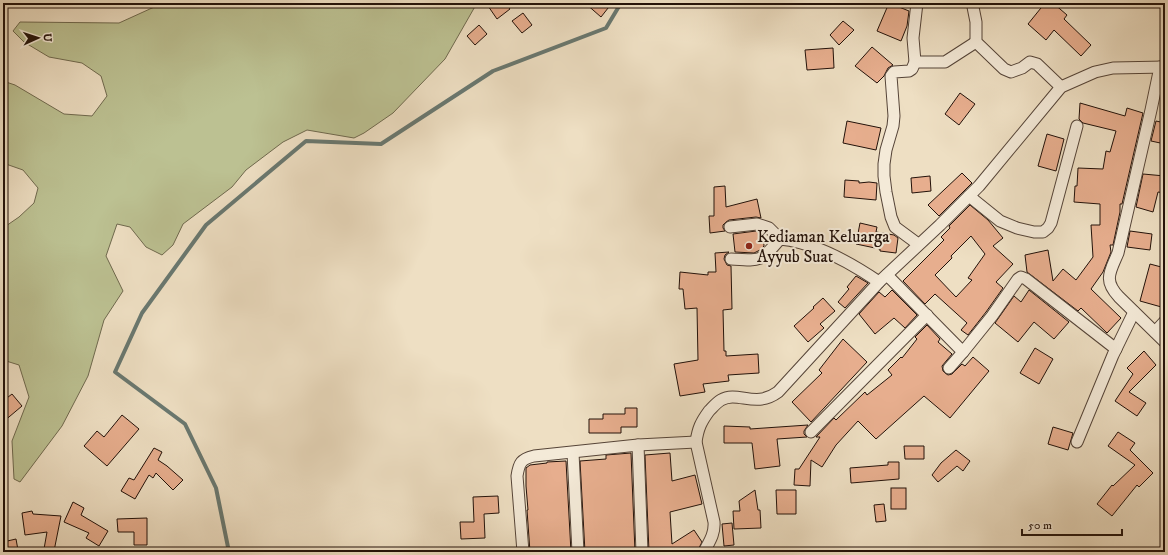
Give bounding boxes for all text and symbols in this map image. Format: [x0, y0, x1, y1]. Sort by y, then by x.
north arrow [18, 18, 58, 58]
text: U [40, 33, 54, 43]
place label: Kediaman Keluarga Ayyub Suat [757, 226, 890, 268]
marker: Kediaman Keluarga Ayyub Suat [744, 241, 754, 251]
scale bar [1022, 511, 1122, 537]
text: 50 m [1028, 518, 1052, 533]

